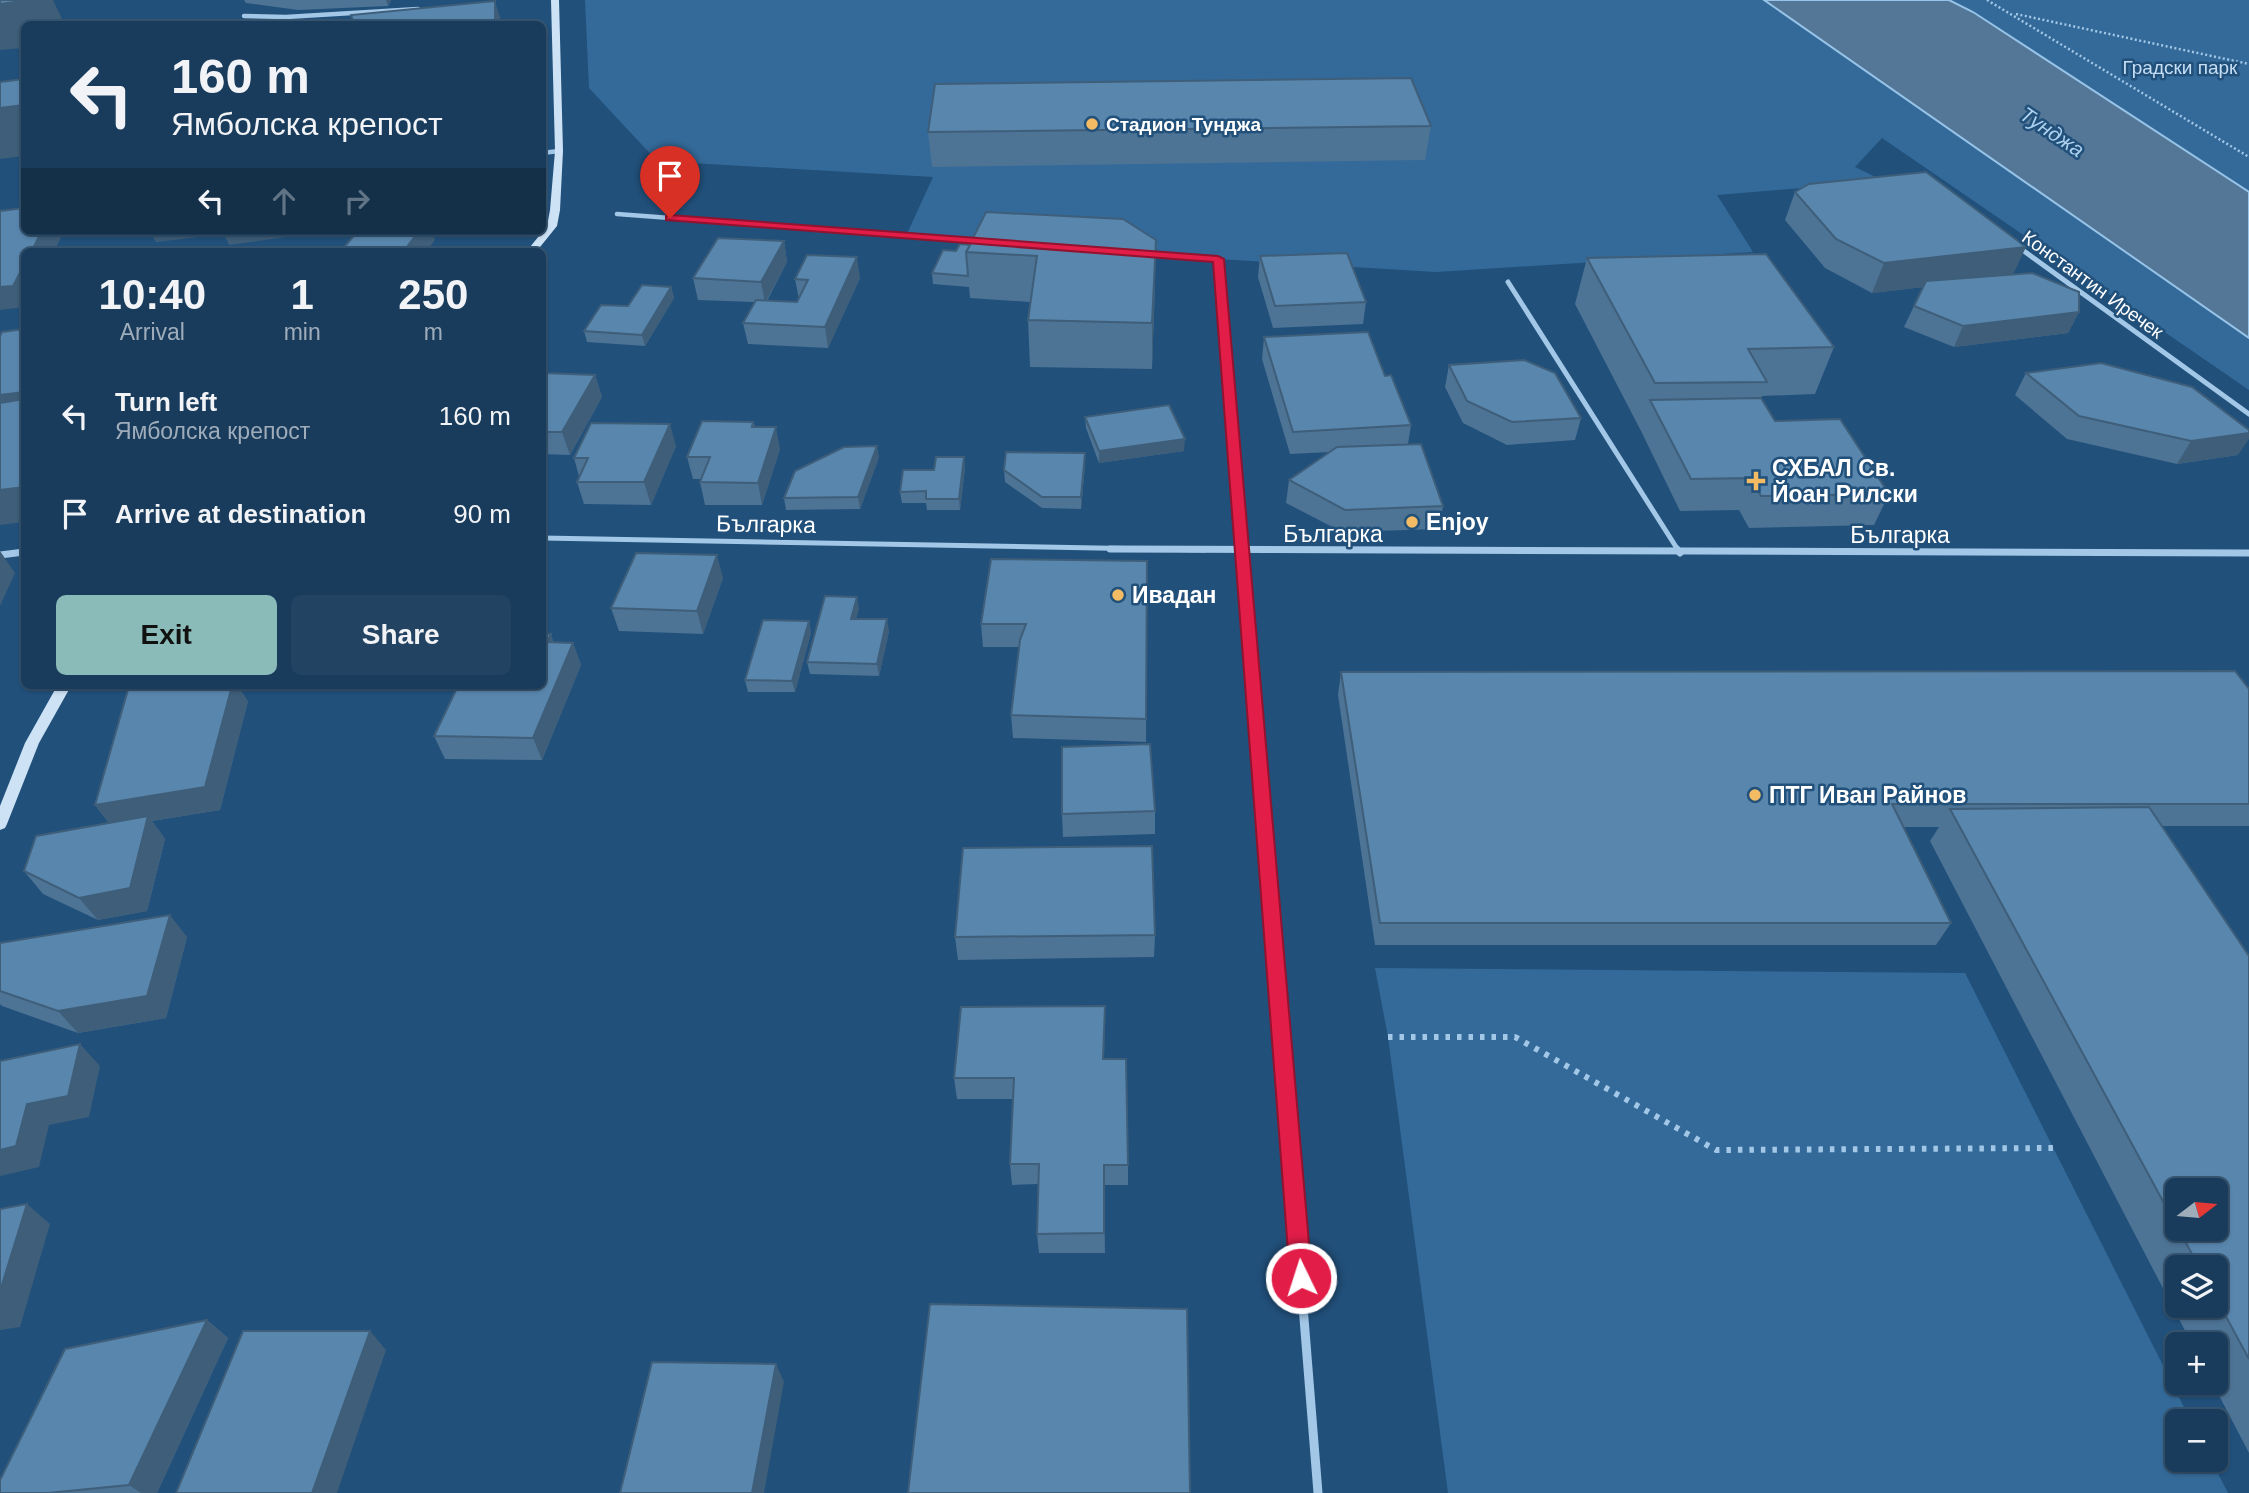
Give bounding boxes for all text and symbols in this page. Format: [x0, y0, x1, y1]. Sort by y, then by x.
icon: left [56, 49, 147, 140]
text: 160 m [171, 49, 310, 103]
park label: Градски парк [2123, 57, 2238, 78]
water label: Тунджа [2016, 102, 2089, 161]
text: Ямболска крепост [171, 106, 443, 142]
place label: Стадион Тунджа [1106, 114, 1261, 135]
marker: Стадион Тунджа [1084, 116, 1100, 132]
pin [640, 146, 700, 218]
icon: arrive [651, 157, 689, 195]
icon: left [192, 182, 230, 220]
icon: ahead [265, 182, 303, 220]
icon: right [338, 182, 376, 220]
street label: Константин Иречек [2018, 226, 2168, 343]
text: 10:40 [99, 271, 206, 318]
text: 1 [290, 271, 314, 318]
text: 250 [398, 271, 468, 318]
text: Arrival [120, 319, 185, 345]
text: min [284, 319, 321, 345]
text: m [424, 319, 443, 345]
text: Turn left [115, 387, 217, 417]
icon: left [56, 397, 94, 435]
text: 160 m [439, 401, 511, 431]
text: Ямболска крепост [115, 418, 310, 444]
place label: СХБАЛ Св. Йоан Рилски [1772, 455, 1918, 507]
marker: СХБАЛ Св. Йоан Рилски [1746, 471, 1766, 491]
icon: arrive [56, 495, 94, 533]
text: Arrive at destination [115, 499, 366, 529]
text: 90 m [453, 499, 511, 529]
place label: Enjoy [1426, 509, 1489, 535]
street label: Българка [716, 510, 816, 538]
marker: Enjoy [1404, 514, 1420, 530]
street label: Българка [1283, 521, 1383, 547]
street label: Българка [1850, 522, 1950, 548]
place label: Ивадан [1132, 582, 1216, 608]
marker: Ивадан [1110, 587, 1126, 603]
button: Exit [56, 595, 277, 675]
button: Share [291, 595, 511, 675]
place label: ПТГ Иван Райнов [1769, 782, 1967, 808]
marker: ПТГ Иван Райнов [1747, 787, 1763, 803]
north arrow [2165, 1178, 2228, 1241]
map controls [2165, 1178, 2228, 1472]
position arrow [1264, 1241, 1338, 1315]
button: layers [2165, 1255, 2228, 1318]
button: + [2165, 1332, 2228, 1395]
button: − [2165, 1409, 2228, 1472]

